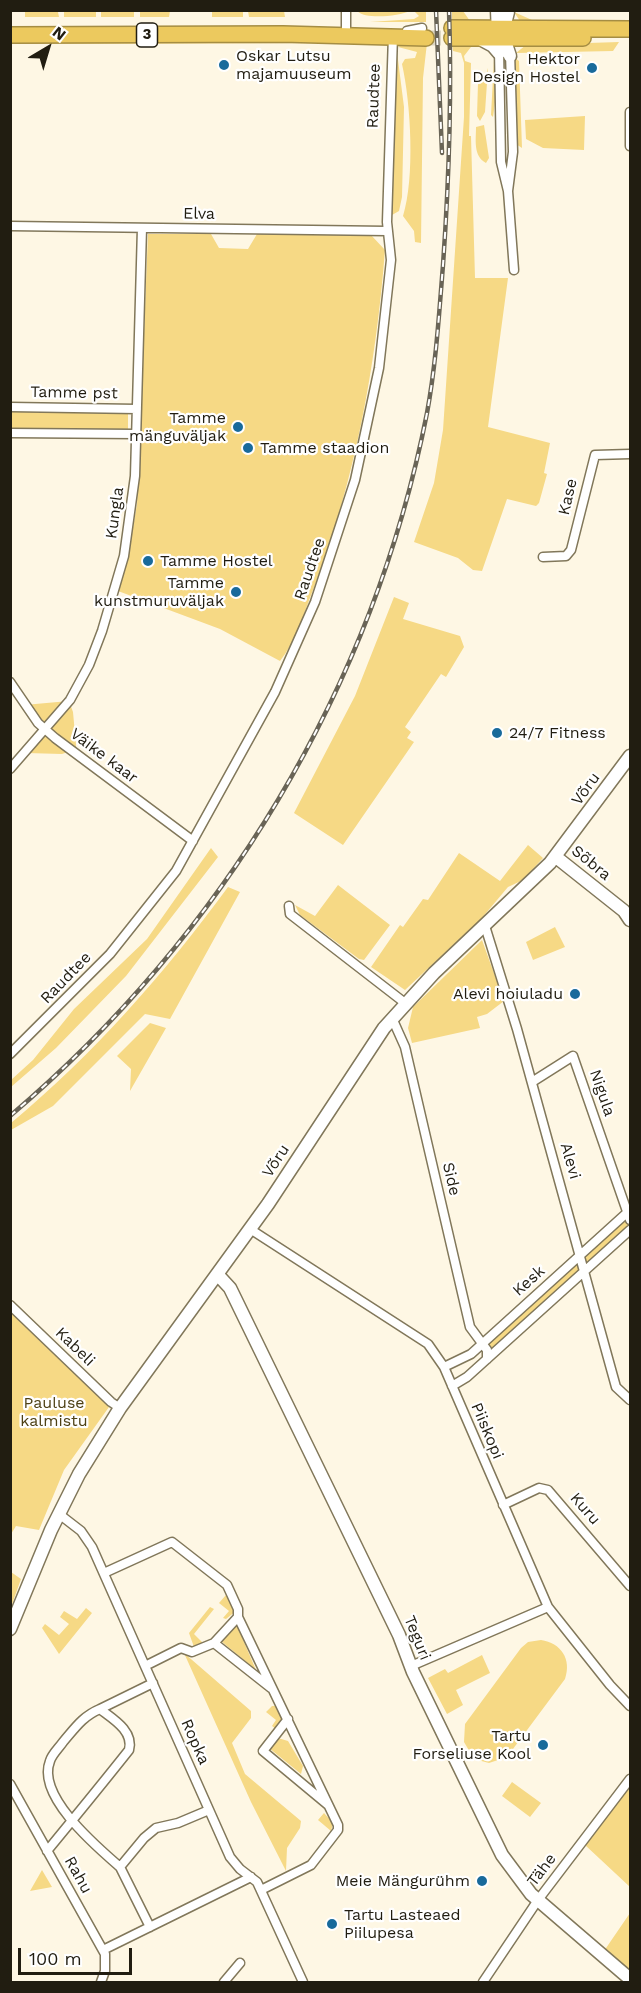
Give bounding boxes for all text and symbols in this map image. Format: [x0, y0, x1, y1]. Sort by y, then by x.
north arrow [18, 18, 78, 78]
text: N [49, 22, 70, 45]
road number: 3 [136, 23, 158, 47]
place label: Oskar Lutsu majamuuseum [236, 46, 351, 84]
place label: Hektor Design Hostel [472, 49, 580, 87]
marker: Oskar Lutsu majamuuseum [217, 58, 231, 72]
marker: Hektor Design Hostel [585, 61, 599, 75]
street label: Raudtee [363, 63, 385, 129]
street label: Elva [183, 204, 215, 224]
street label: Tamme pst [30, 383, 118, 403]
place label: Tamme mänguväljak [129, 408, 226, 446]
marker: Tamme mänguväljak [231, 420, 245, 434]
place label: Tamme staadion [260, 438, 389, 458]
marker: Tamme staadion [241, 441, 255, 455]
street label: Kase [554, 477, 582, 517]
street label: Kungla [102, 486, 128, 540]
street label: Raudtee [290, 535, 330, 603]
place label: Tamme Hostel [160, 551, 273, 571]
marker: Tamme Hostel [141, 554, 155, 568]
place label: Tamme kunstmuruväljak [94, 573, 224, 611]
marker: Tamme kunstmuruväljak [229, 585, 243, 599]
place label: 24/7 Fitness [509, 723, 606, 743]
street label: Väike kaar [66, 724, 142, 788]
marker: 24/7 Fitness [490, 726, 504, 740]
street label: Võru [568, 769, 604, 809]
street label: Sõbra [567, 841, 615, 885]
street label: Raudtee [37, 948, 95, 1008]
place label: Alevi hoiuladu [453, 984, 563, 1004]
marker: Alevi hoiuladu [568, 987, 582, 1001]
street label: Nigula [585, 1067, 619, 1119]
street label: Võru [258, 1141, 294, 1181]
street label: Alevi [556, 1141, 584, 1181]
street label: Side [438, 1160, 464, 1198]
street label: Kesk [509, 1262, 549, 1300]
street label: Kabeli [51, 1324, 99, 1370]
park label: Pauluse kalmistu [20, 1393, 88, 1431]
street label: Piiskopi [467, 1400, 507, 1462]
street label: Kuru [566, 1489, 604, 1529]
street label: Teguri [399, 1613, 435, 1663]
street label: Ropka [176, 1716, 214, 1768]
place label: Tartu Forseliuse Kool [413, 1726, 531, 1764]
marker: Tartu Forseliuse Kool [536, 1738, 550, 1752]
street label: Tähe [523, 1850, 561, 1890]
street label: Rahu [60, 1853, 96, 1897]
place label: Meie Mängurühm [336, 1871, 470, 1891]
marker: Meie Mängurühm [475, 1874, 489, 1888]
place label: Tartu Lasteaed Piilupesa [344, 1905, 460, 1943]
marker: Tartu Lasteaed Piilupesa [325, 1917, 339, 1931]
scale bar [21, 1936, 135, 1974]
text: 100 m [29, 1948, 82, 1969]

